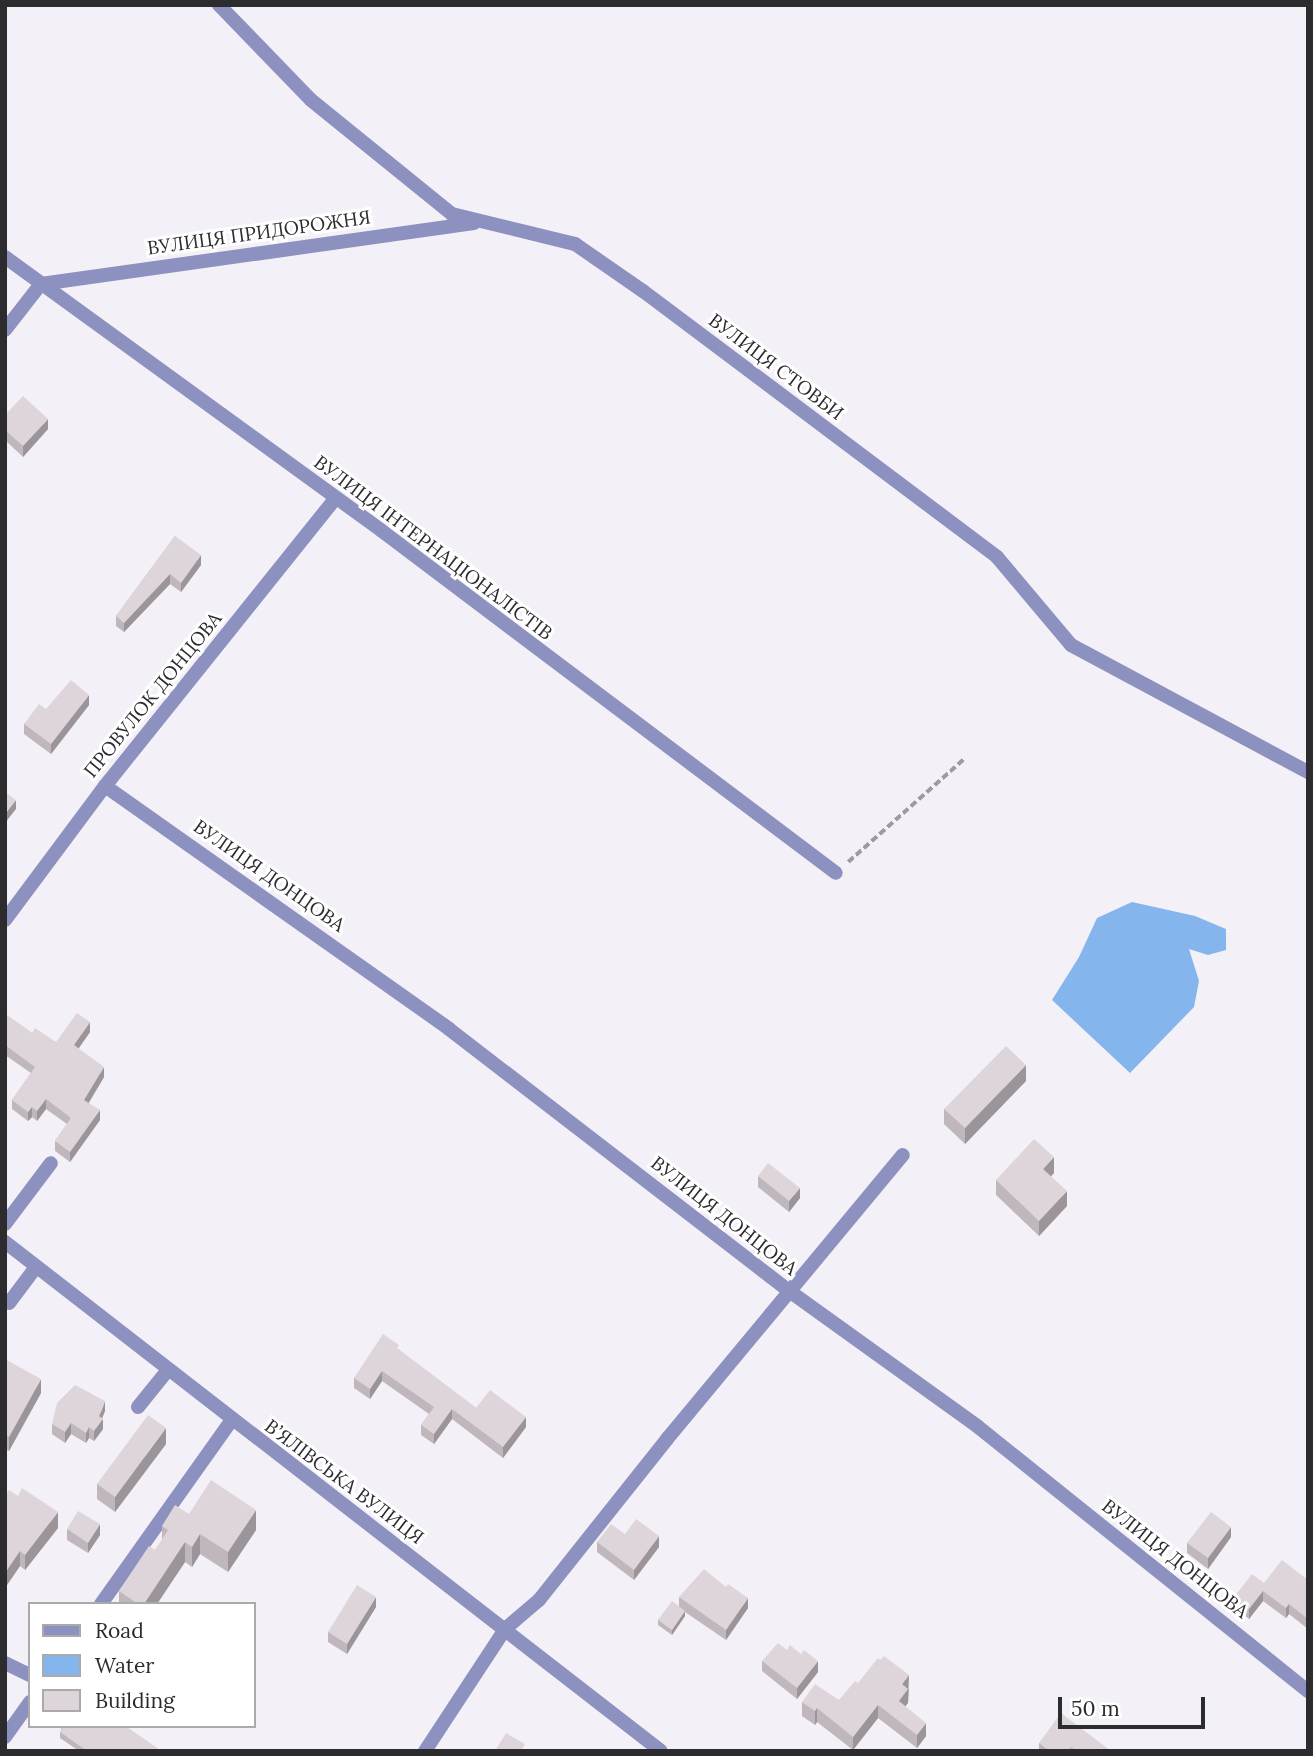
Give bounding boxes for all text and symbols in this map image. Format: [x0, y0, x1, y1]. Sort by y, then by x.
street label: ВУЛИЦЯ ПРИДОРОЖНЯ [146, 206, 372, 260]
street label: ВУЛИЦЯ СТОВБИ [704, 309, 848, 425]
street label: ВУЛИЦЯ ІНТЕРНАЦІОНАЛІСТІВ [309, 451, 557, 645]
street label: ПРОВУЛОК ДОНЦОВА [79, 608, 227, 782]
street label: ВУЛИЦЯ ДОНЦОВА [189, 815, 349, 937]
street label: ВУЛИЦЯ ДОНЦОВА [646, 1152, 802, 1280]
street label: В’ЯЛІВСЬКА ВУЛИЦЯ [260, 1415, 428, 1549]
street label: ВУЛИЦЯ ДОНЦОВА [1097, 1495, 1253, 1623]
legend [28, 1602, 256, 1728]
text: Road [95, 1617, 144, 1644]
text: Water [95, 1652, 154, 1679]
scale bar [1061, 1682, 1208, 1726]
text: Building [95, 1687, 175, 1714]
text: 50 m [1071, 1695, 1120, 1722]

